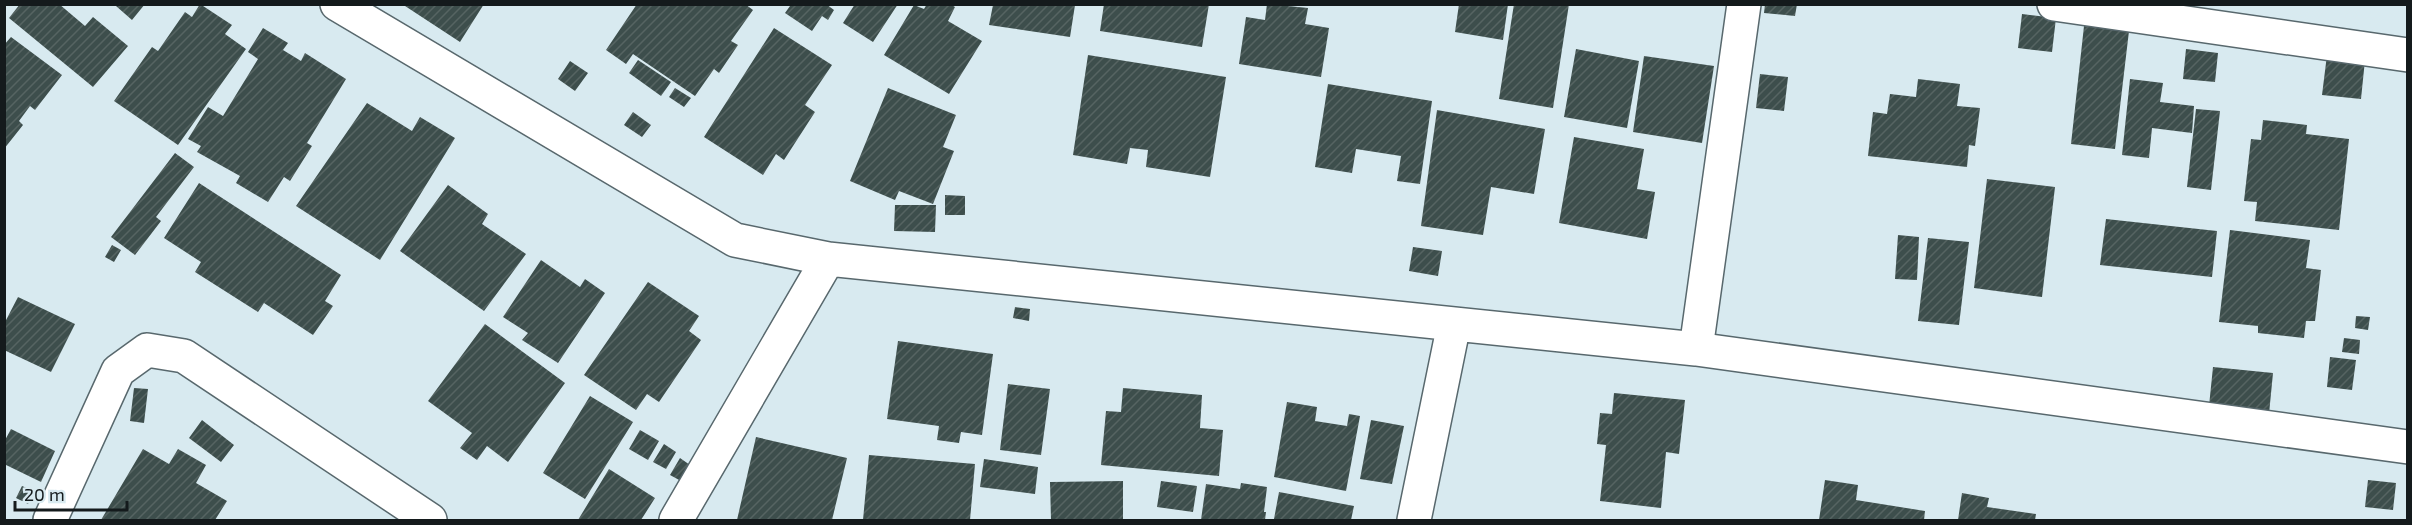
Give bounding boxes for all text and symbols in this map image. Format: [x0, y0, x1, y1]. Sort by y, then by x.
scale bar [15, 474, 128, 512]
text: 20 m [24, 483, 65, 505]

